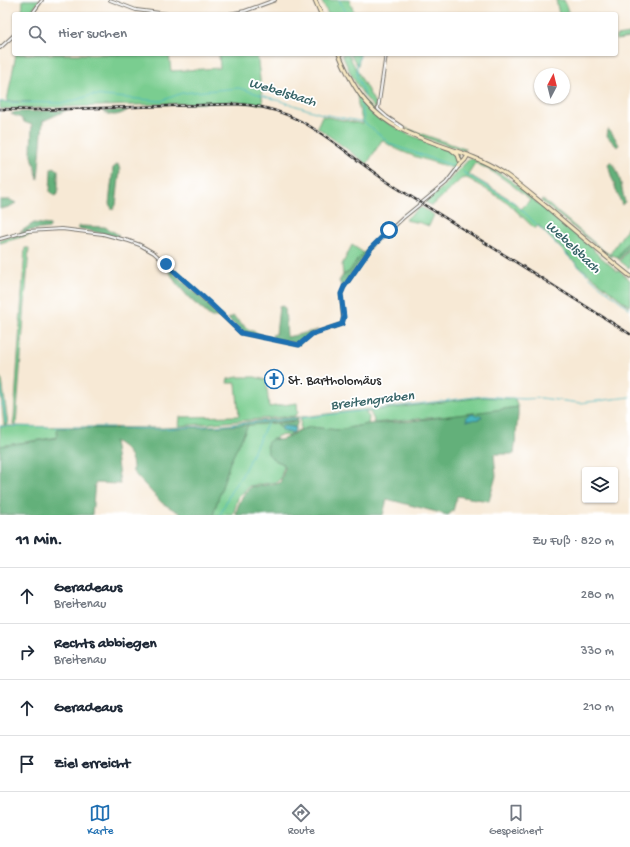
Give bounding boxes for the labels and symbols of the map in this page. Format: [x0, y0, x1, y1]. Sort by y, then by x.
north arrow [534, 68, 570, 104]
water label: Webelsbach [247, 75, 318, 112]
water label: Webelsbach [541, 218, 604, 278]
route start [380, 221, 398, 239]
route end [157, 255, 175, 273]
church icon: St. Bartholomäus [263, 368, 285, 390]
place label: St. Bartholomäus [288, 374, 382, 389]
water label: Breitengraben [330, 388, 415, 415]

